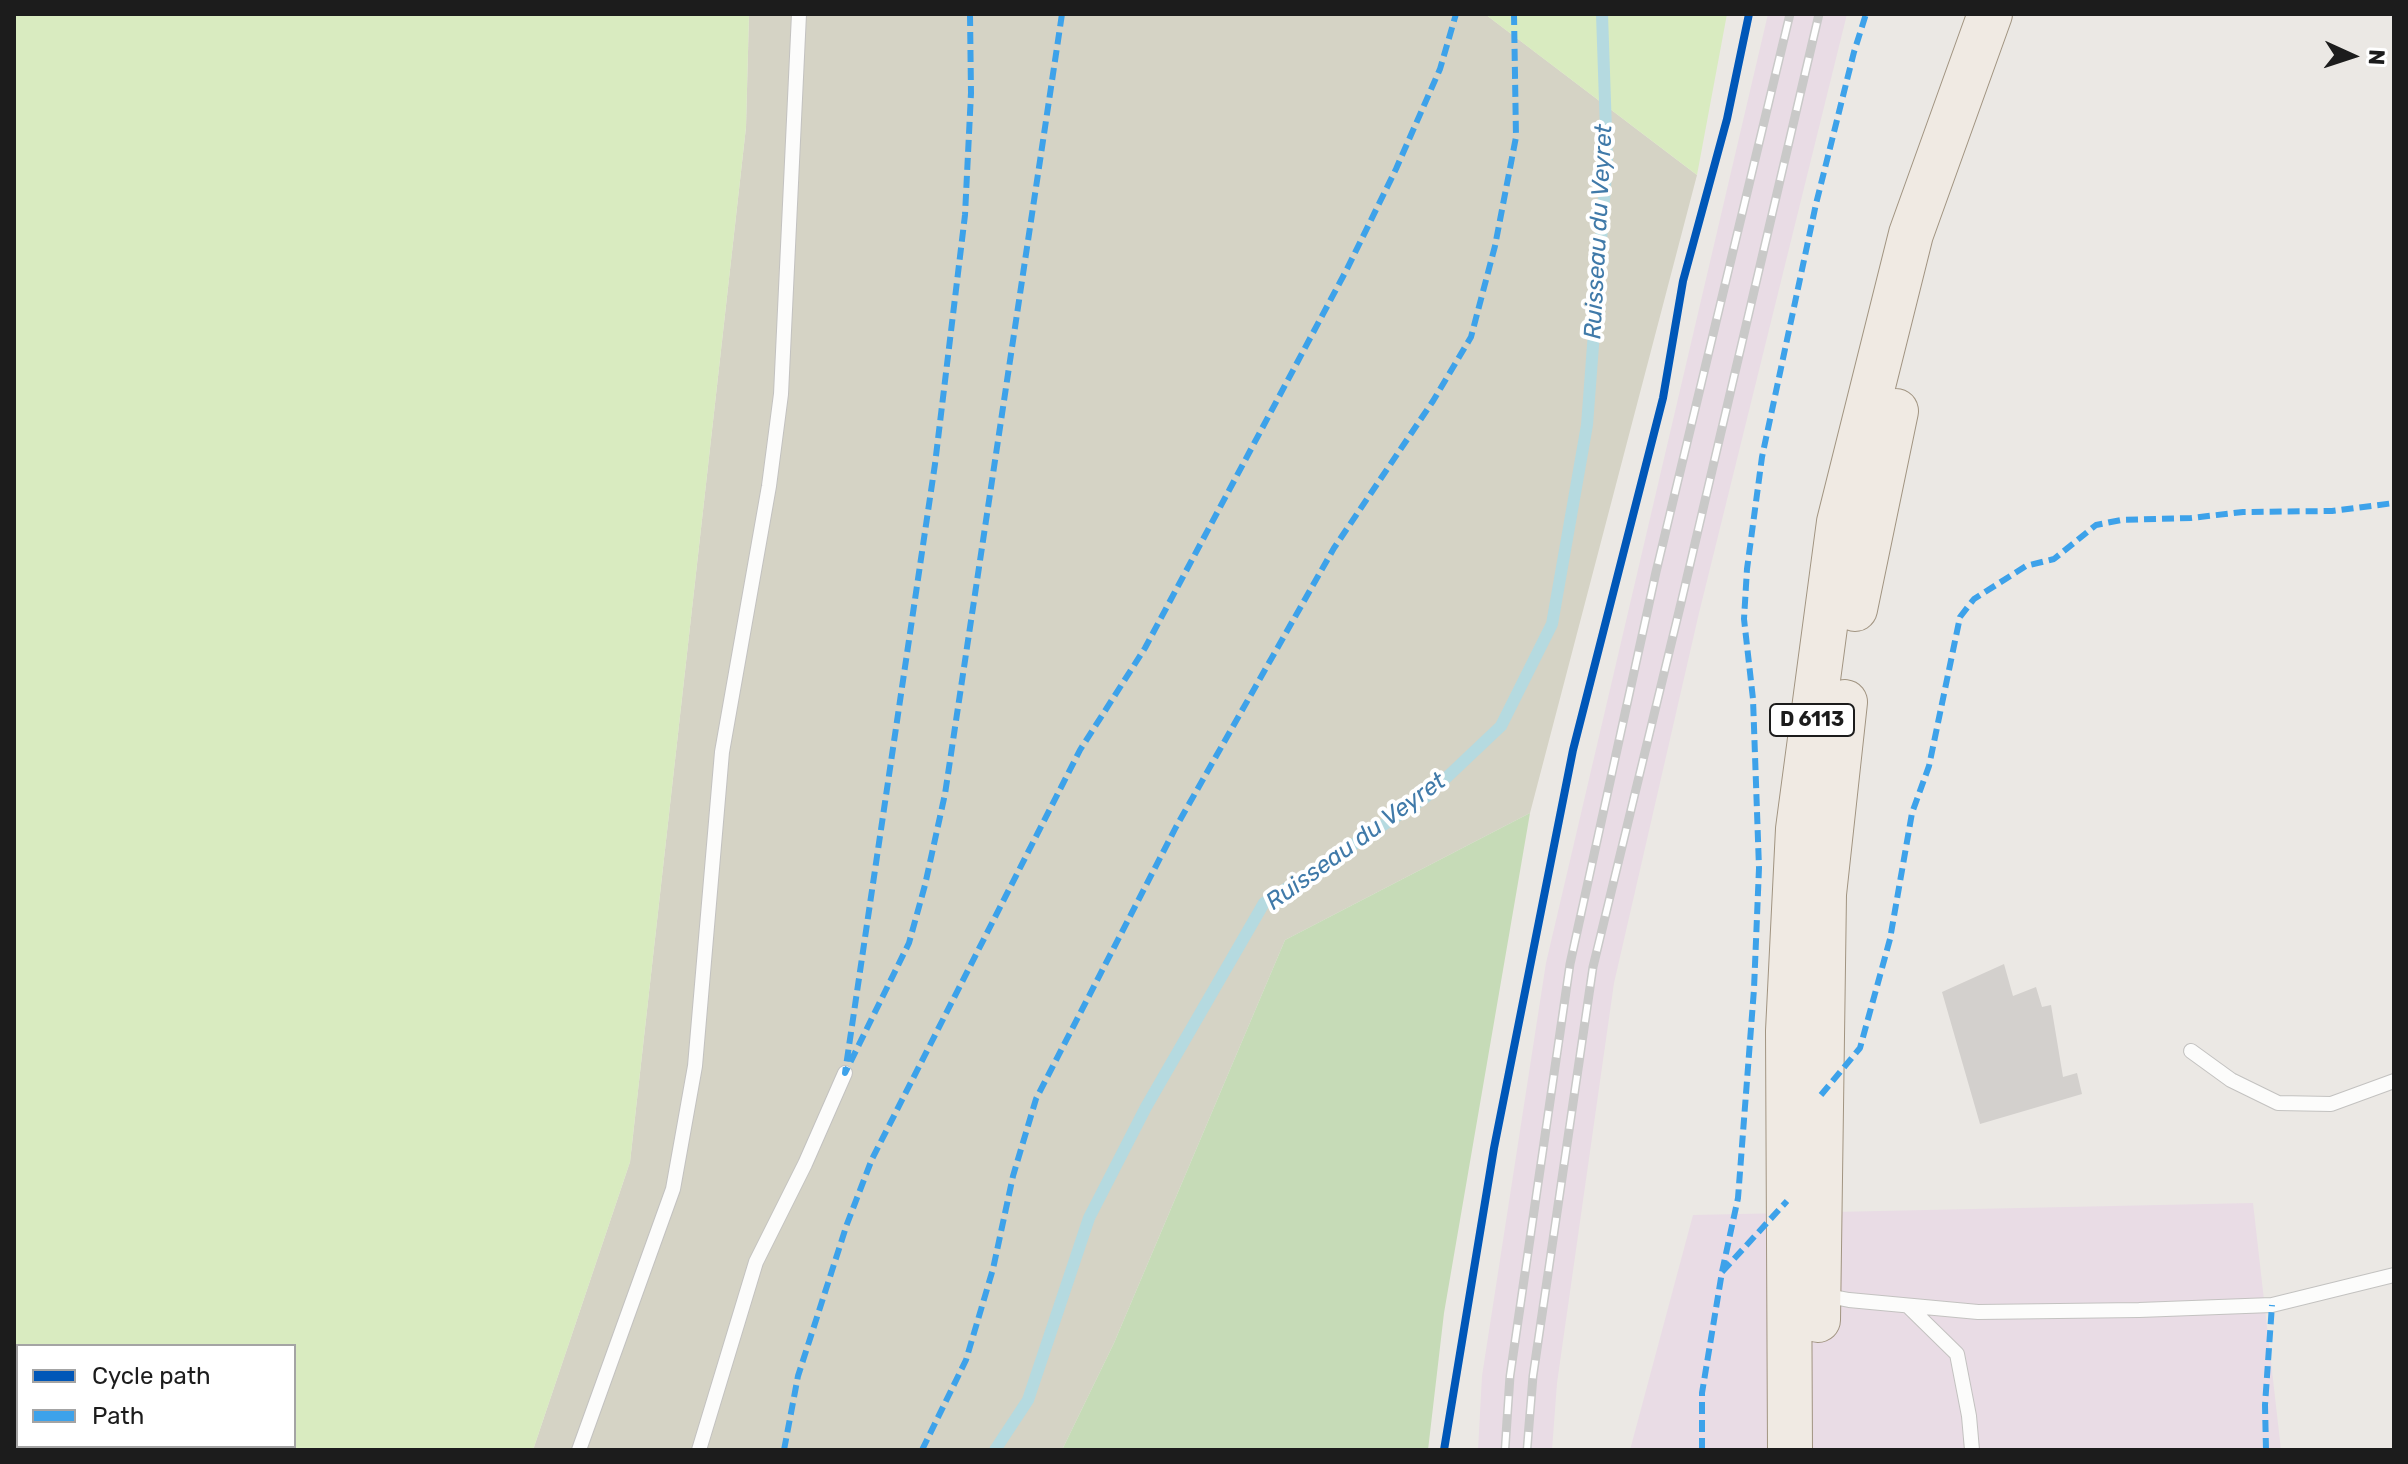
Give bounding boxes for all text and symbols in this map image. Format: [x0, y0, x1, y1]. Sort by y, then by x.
north arrow [2312, 16, 2392, 96]
text: N [2363, 49, 2390, 66]
water label: Ruisseau du Veyret [1579, 124, 1619, 340]
road number: D 6113 [1770, 704, 1854, 736]
water label: Ruisseau du Veyret [1260, 767, 1452, 917]
legend [16, 1344, 296, 1448]
text: Cycle path [92, 1362, 211, 1390]
text: Path [92, 1402, 144, 1430]

